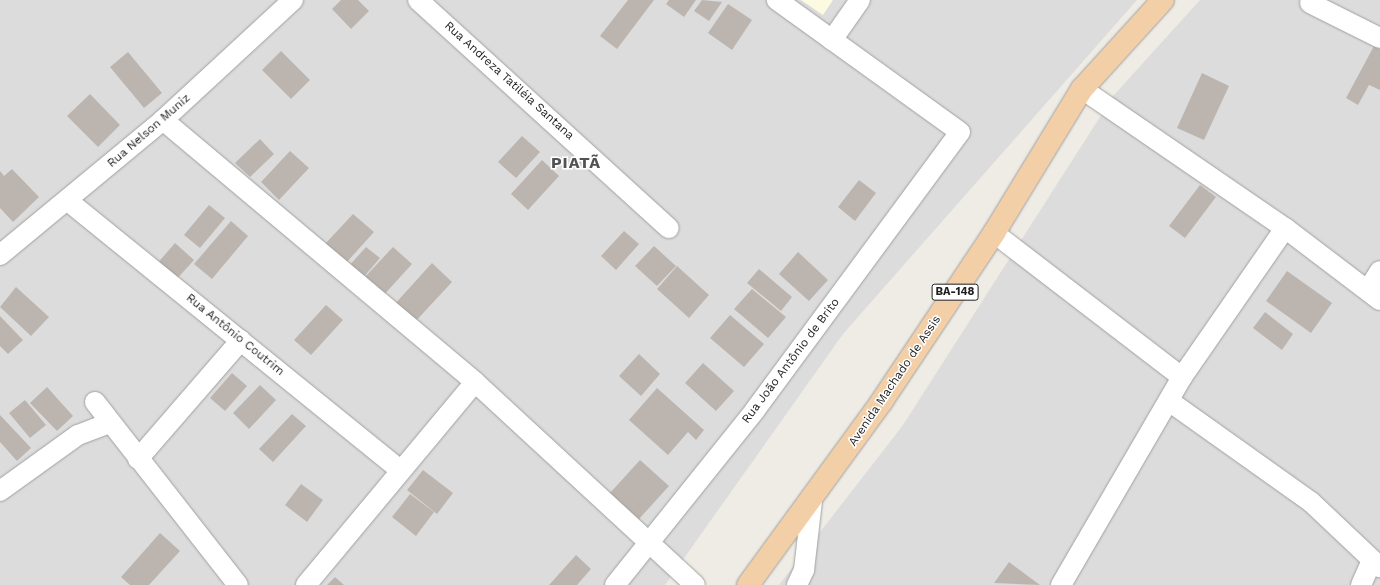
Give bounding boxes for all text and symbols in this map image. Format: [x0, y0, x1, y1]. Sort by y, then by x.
street label: Rua Andreza Tatiléia Santana [441, 18, 577, 144]
street label: Rua Nelson Muniz [105, 91, 193, 171]
district label: PIATÃ [551, 153, 601, 173]
road number: BA-148 [931, 283, 979, 301]
street label: Rua Antônio Coutrim [183, 291, 287, 379]
street label: Rua João Antônio de Brito [739, 295, 843, 427]
street label: Avenida Machado de Assis [846, 313, 944, 449]

